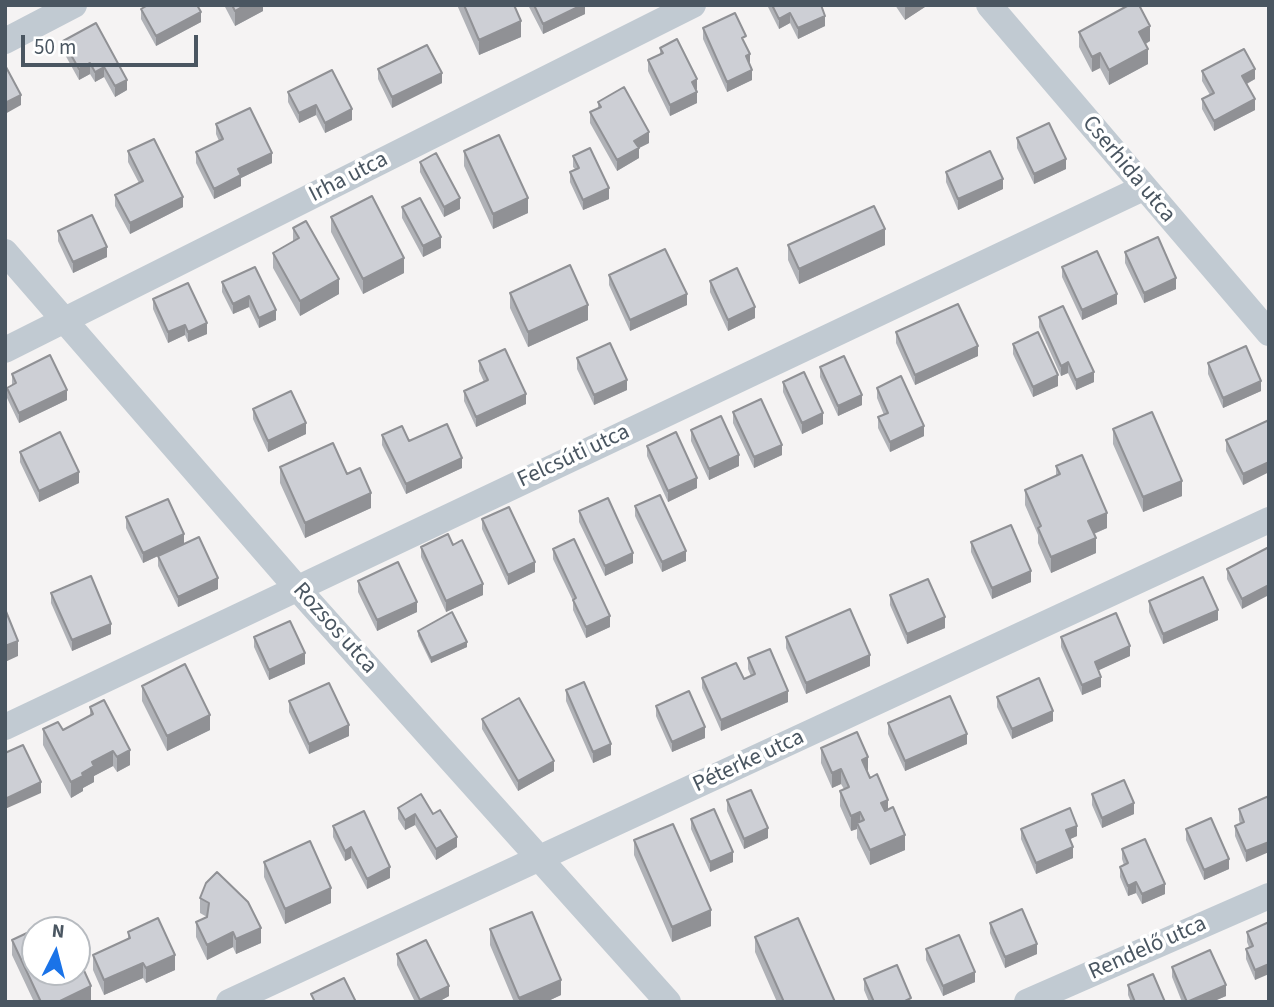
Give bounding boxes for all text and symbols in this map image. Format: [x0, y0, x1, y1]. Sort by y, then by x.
scale bar [24, 21, 201, 65]
text: 50 m [34, 32, 76, 62]
street label: Cserhida utca [1075, 111, 1181, 229]
street label: Irha utca [305, 147, 393, 209]
street label: Felcsúti utca [513, 419, 635, 495]
street label: Rozsos utca [286, 578, 382, 680]
street label: Péterke utca [689, 724, 809, 800]
street label: Rendelő utca [1085, 911, 1211, 987]
north arrow [21, 916, 91, 986]
text: N [50, 918, 66, 946]

